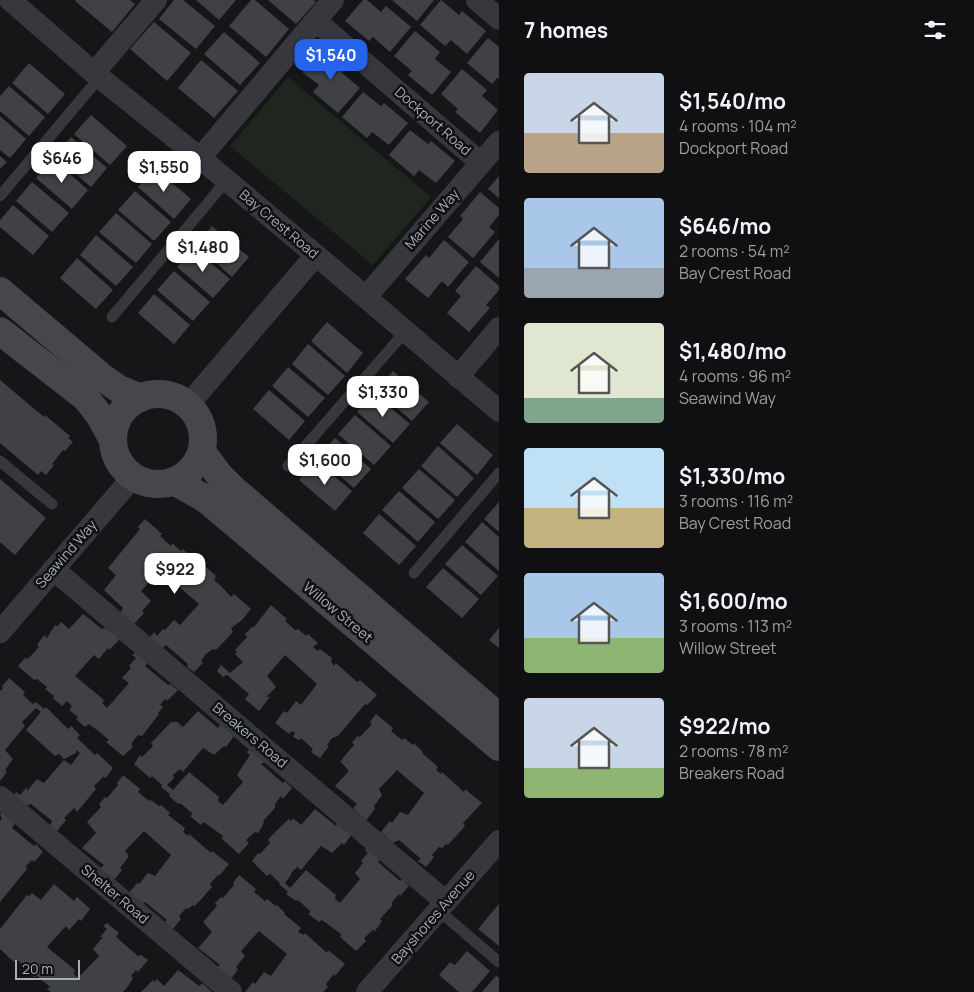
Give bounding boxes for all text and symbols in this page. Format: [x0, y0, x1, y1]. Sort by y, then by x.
text: 7 homes [524, 16, 608, 44]
icon: filters [921, 16, 949, 44]
pin: $1,540 [290, 38, 372, 81]
text: $1,540 [306, 44, 356, 66]
street label: Dockport Road [391, 82, 476, 159]
text: $1,540/mo [679, 87, 786, 115]
icon: home [564, 93, 624, 153]
text: 4 rooms · 104 m² [679, 115, 797, 137]
text: Dockport Road [679, 137, 788, 159]
pin: $646 [32, 142, 92, 184]
text: $646 [42, 147, 82, 169]
pin: $1,550 [123, 150, 205, 193]
text: $1,550 [139, 156, 189, 178]
street label: Marine Way [400, 184, 464, 253]
street label: Bay Crest Road [236, 185, 323, 262]
text: $646/mo [679, 212, 771, 240]
icon: home [564, 218, 624, 278]
pin: $1,480 [162, 230, 244, 273]
text: $1,480 [177, 236, 229, 258]
text: 2 rooms · 54 m² [679, 240, 790, 262]
text: Bay Crest Road [679, 262, 791, 284]
text: $1,480/mo [679, 337, 787, 365]
icon: home [564, 343, 624, 403]
text: 4 rooms · 96 m² [679, 365, 791, 387]
pin: $1,330 [342, 376, 424, 418]
text: $1,330 [358, 381, 408, 403]
text: Seawind Way [679, 387, 776, 409]
pin: $1,600 [284, 444, 366, 486]
text: $1,600 [299, 449, 351, 471]
text: $1,330/mo [679, 462, 785, 490]
icon: home [564, 468, 624, 528]
text: 3 rooms · 116 m² [679, 490, 793, 512]
text: Bay Crest Road [679, 512, 791, 534]
street label: Seawind Way [31, 515, 101, 592]
pin: $922 [145, 552, 205, 595]
text: $922 [155, 558, 195, 580]
street label: Willow Street [300, 577, 377, 647]
text: $1,600/mo [679, 587, 788, 615]
icon: home [564, 593, 624, 653]
text: 3 rooms · 113 m² [679, 615, 792, 637]
text: Willow Street [679, 637, 776, 659]
street label: Breakers Road [209, 698, 292, 772]
text: $922/mo [679, 712, 770, 740]
icon: home [564, 718, 624, 778]
text: 2 rooms · 78 m² [679, 740, 788, 762]
text: Breakers Road [679, 762, 785, 784]
street label: Shelter Road [77, 860, 153, 928]
street label: Bayshores Avenue [387, 866, 479, 968]
scale bar [15, 957, 80, 980]
text: 20 m [22, 959, 53, 978]

